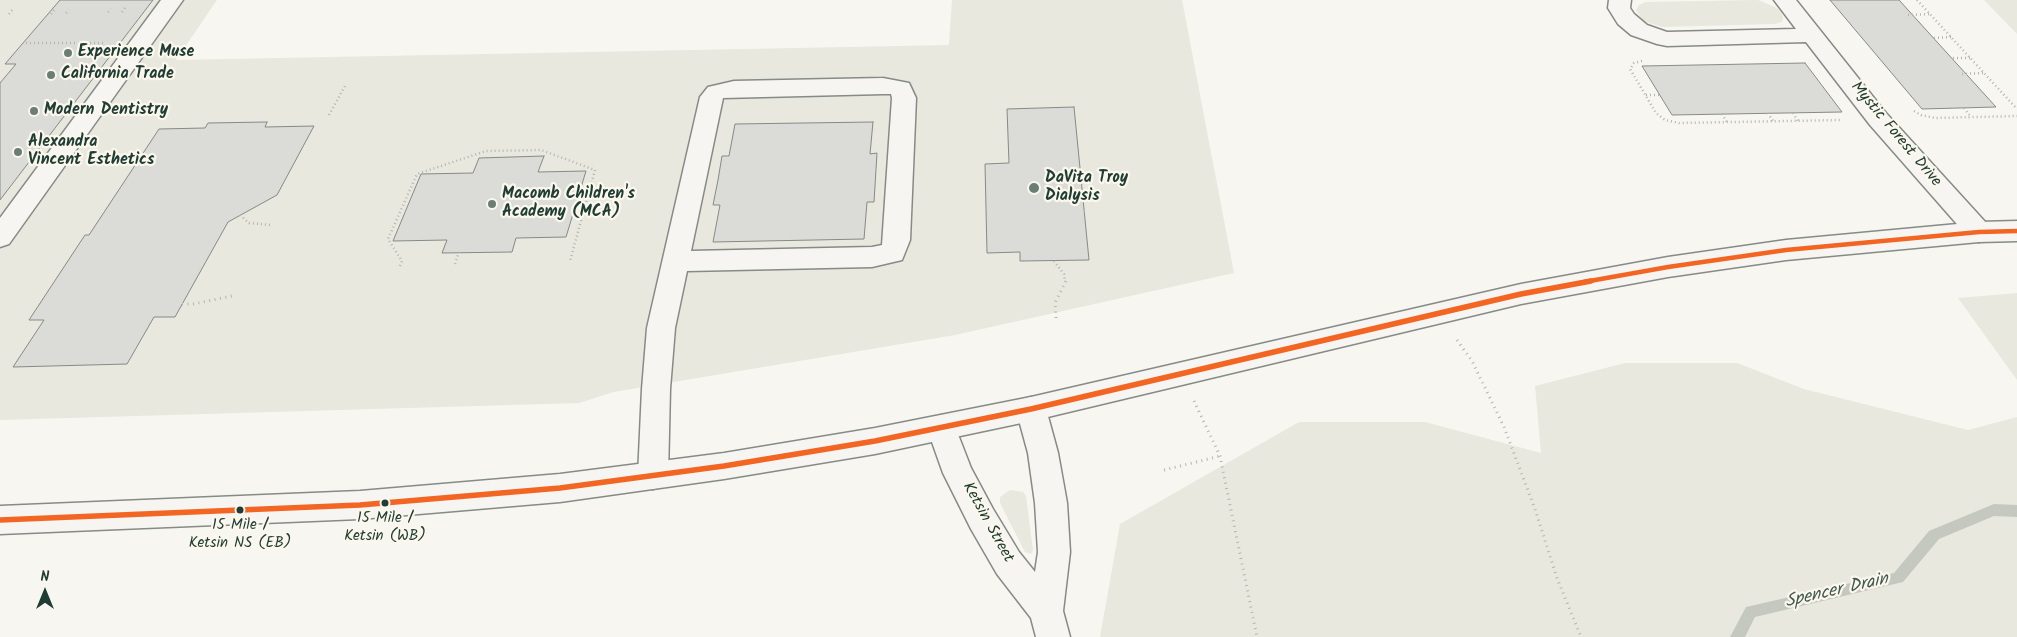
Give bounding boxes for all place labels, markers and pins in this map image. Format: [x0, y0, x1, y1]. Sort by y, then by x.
place label: Experience Muse [78, 43, 194, 63]
marker: Experience Muse [62, 47, 74, 59]
place label: California Trade [61, 65, 174, 85]
marker: California Trade [45, 69, 57, 81]
place label: Modern Dentistry [44, 101, 168, 121]
marker: Modern Dentistry [28, 105, 40, 117]
place label: Alexandra Vincent Esthetics [28, 133, 154, 171]
marker: Alexandra Vincent Esthetics [12, 146, 24, 158]
place label: DaVita Troy Dialysis [1045, 169, 1128, 207]
marker: DaVita Troy Dialysis [1027, 181, 1041, 195]
place label: Macomb Children's Academy (MCA) [502, 185, 635, 223]
marker: Macomb Children's Academy (MCA) [486, 198, 498, 210]
marker: 15 Mile / Ketsin (WB) [380, 498, 390, 508]
marker: 15 Mile / Ketsin NS (EB) [235, 505, 245, 515]
place label: 15 Mile / Ketsin (WB) [344, 510, 426, 545]
place label: 15 Mile / Ketsin NS (EB) [189, 517, 291, 552]

